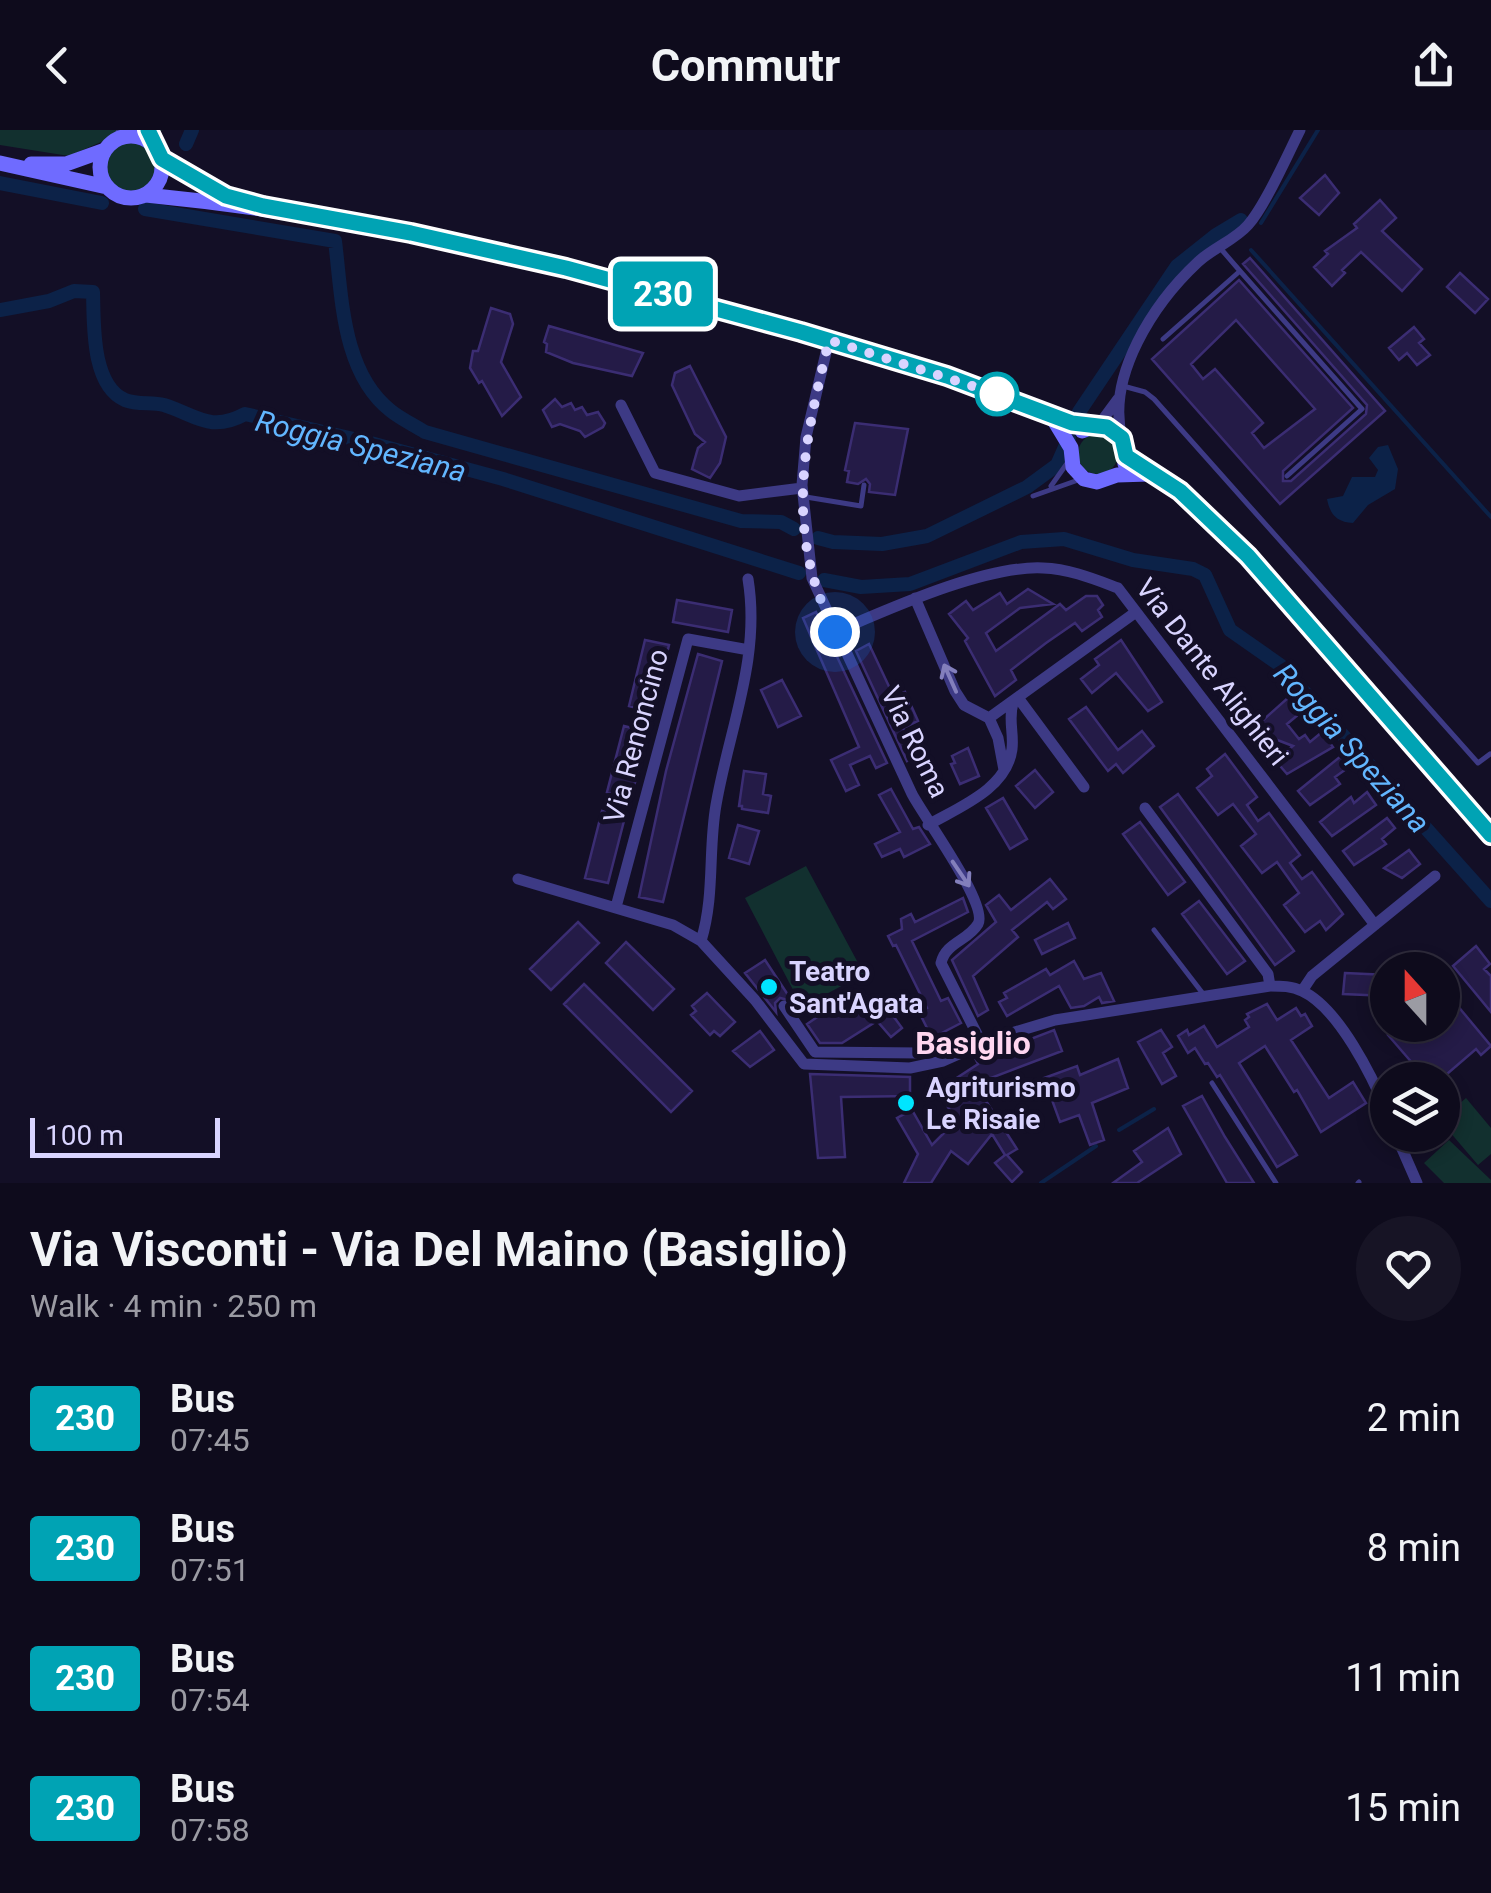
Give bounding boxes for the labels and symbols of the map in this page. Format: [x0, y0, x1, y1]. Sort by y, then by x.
line badge: 230 [606, 262, 720, 326]
unlabelled marker [976, 373, 1018, 415]
water label: Roggia Speziana [252, 403, 470, 489]
street label: Via Dante Alighieri [1129, 572, 1295, 772]
your location [810, 607, 860, 657]
street label: Via Renoncino [597, 645, 675, 827]
water label: Roggia Speziana [1267, 656, 1437, 840]
one-way arrow [939, 664, 958, 694]
street label: Via Roma [874, 681, 956, 803]
one-way arrow [950, 859, 971, 887]
north arrow [1370, 952, 1460, 1042]
place label: Teatro Sant'Agata [789, 955, 924, 1020]
marker: Teatro Sant'Agata [758, 976, 780, 998]
district label: Basiglio [915, 1024, 1031, 1062]
place label: Agriturismo Le Risaie [926, 1071, 1076, 1136]
marker: Agriturismo Le Risaie [895, 1092, 917, 1114]
scale bar [30, 1113, 220, 1158]

